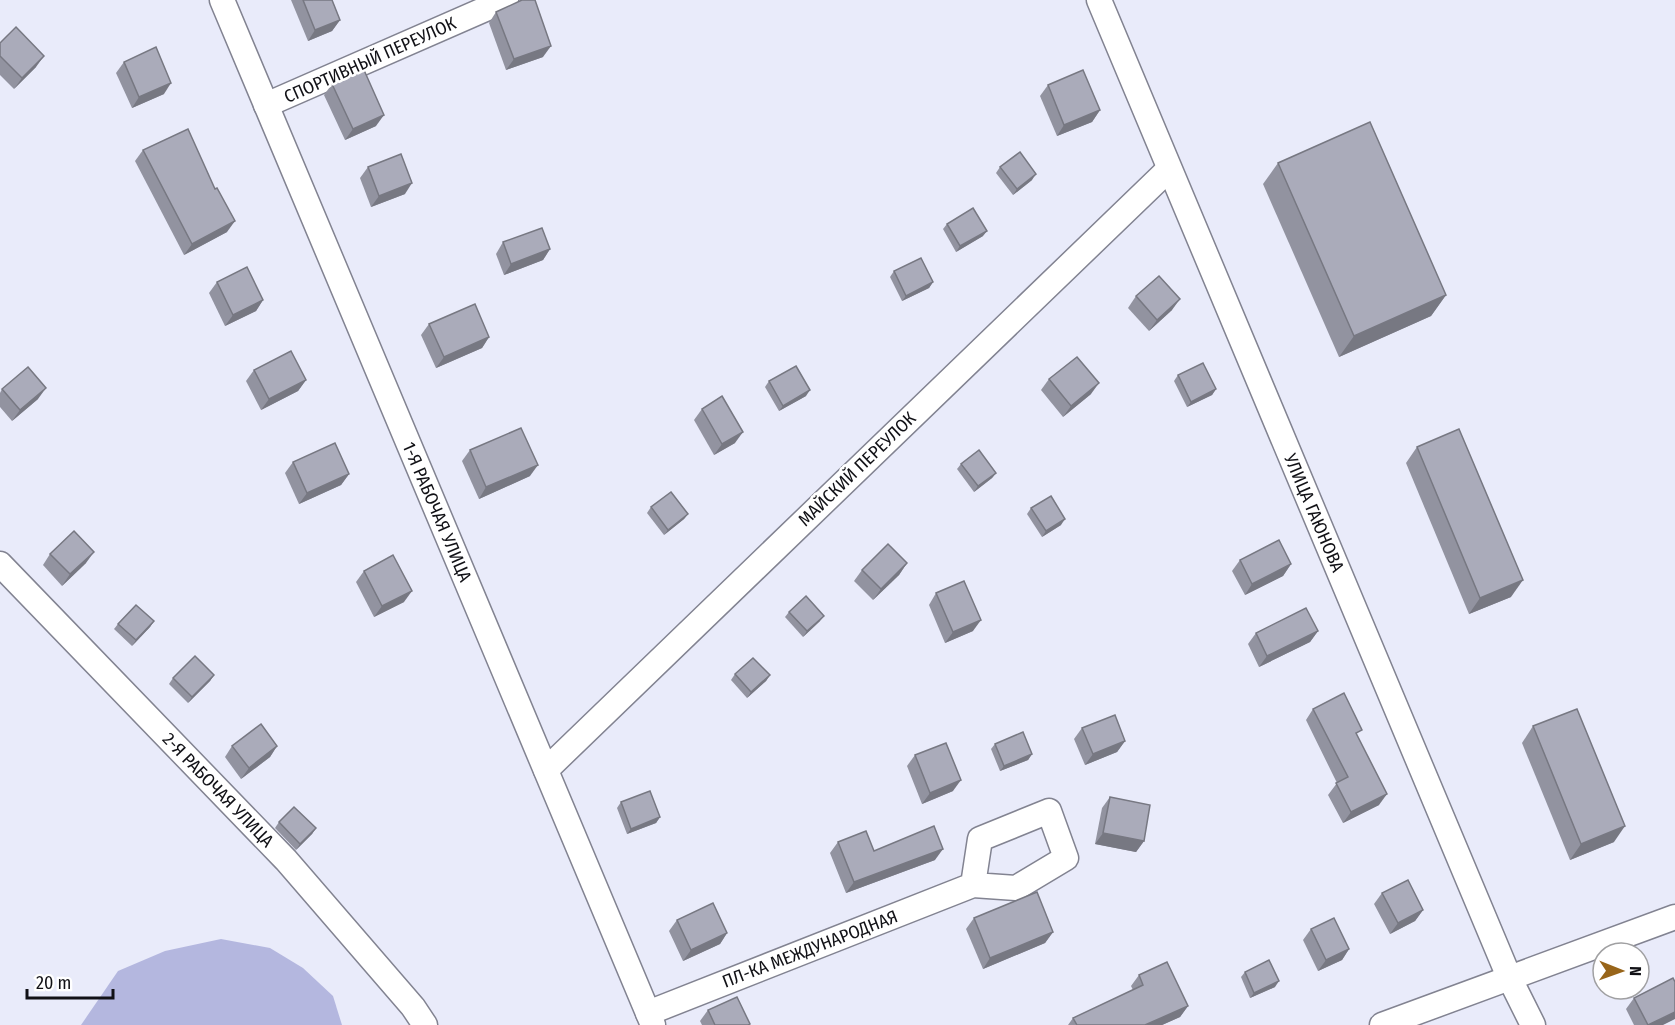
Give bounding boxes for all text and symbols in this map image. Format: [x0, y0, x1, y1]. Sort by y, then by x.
street label: СПОРТИВНЫЙ ПЕРЕУЛОК [281, 12, 460, 108]
street label: МАЙСКИЙ ПЕРЕУЛОК [794, 407, 921, 531]
street label: 1-Я РАБОЧАЯ УЛИЦА [398, 439, 477, 586]
street label: УЛИЦА ГАЮНОВА [1279, 450, 1349, 576]
street label: 2-Я РАБОЧАЯ УЛИЦА [158, 728, 279, 852]
street label: ПЛ-КА МЕЖДУНАРОДНАЯ [719, 905, 901, 993]
north arrow [1591, 941, 1651, 1001]
scale bar [27, 962, 112, 1000]
text: N [1626, 966, 1645, 976]
text: 20 m [36, 972, 71, 994]

